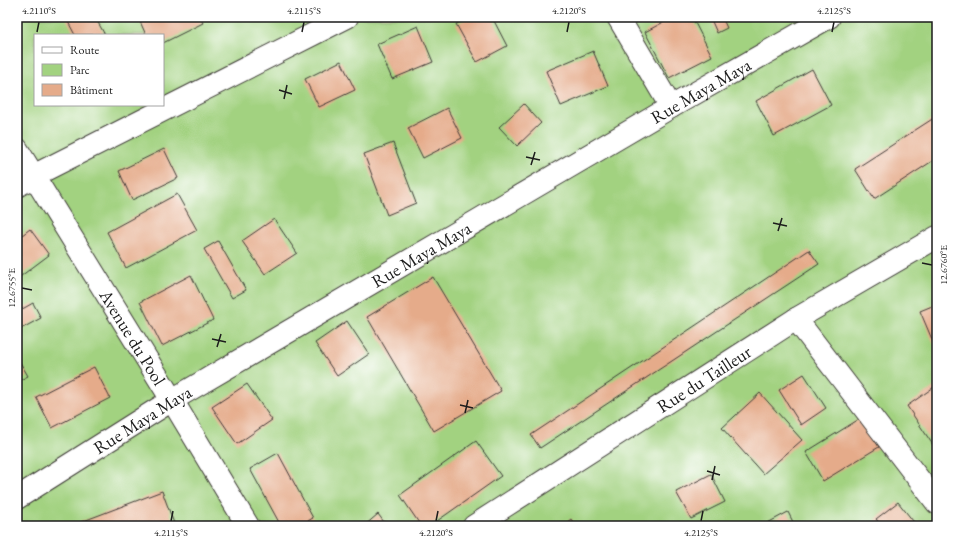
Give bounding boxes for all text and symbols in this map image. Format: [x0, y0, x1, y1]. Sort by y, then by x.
text: 4.2110°S [22, 4, 56, 17]
text: 4.2115°S [287, 4, 321, 17]
text: 4.2120°S [552, 4, 586, 17]
text: 4.2125°S [817, 4, 851, 17]
legend [34, 34, 164, 106]
text: Route [70, 42, 100, 58]
street label: Rue Maya Maya [646, 52, 756, 128]
text: Parc [70, 62, 90, 78]
text: Bâtiment [70, 82, 113, 98]
street label: Rue Maya Maya [367, 215, 476, 292]
text: 12.6760°E [937, 245, 950, 285]
text: 12.6755°E [5, 268, 18, 308]
street label: Avenue du Pool [94, 284, 171, 389]
street label: Rue du Tailleur [652, 339, 755, 417]
street label: Rue Maya Maya [89, 379, 196, 459]
text: 4.2115°S [154, 526, 188, 539]
text: 4.2120°S [419, 526, 453, 539]
text: 4.2125°S [684, 526, 718, 539]

